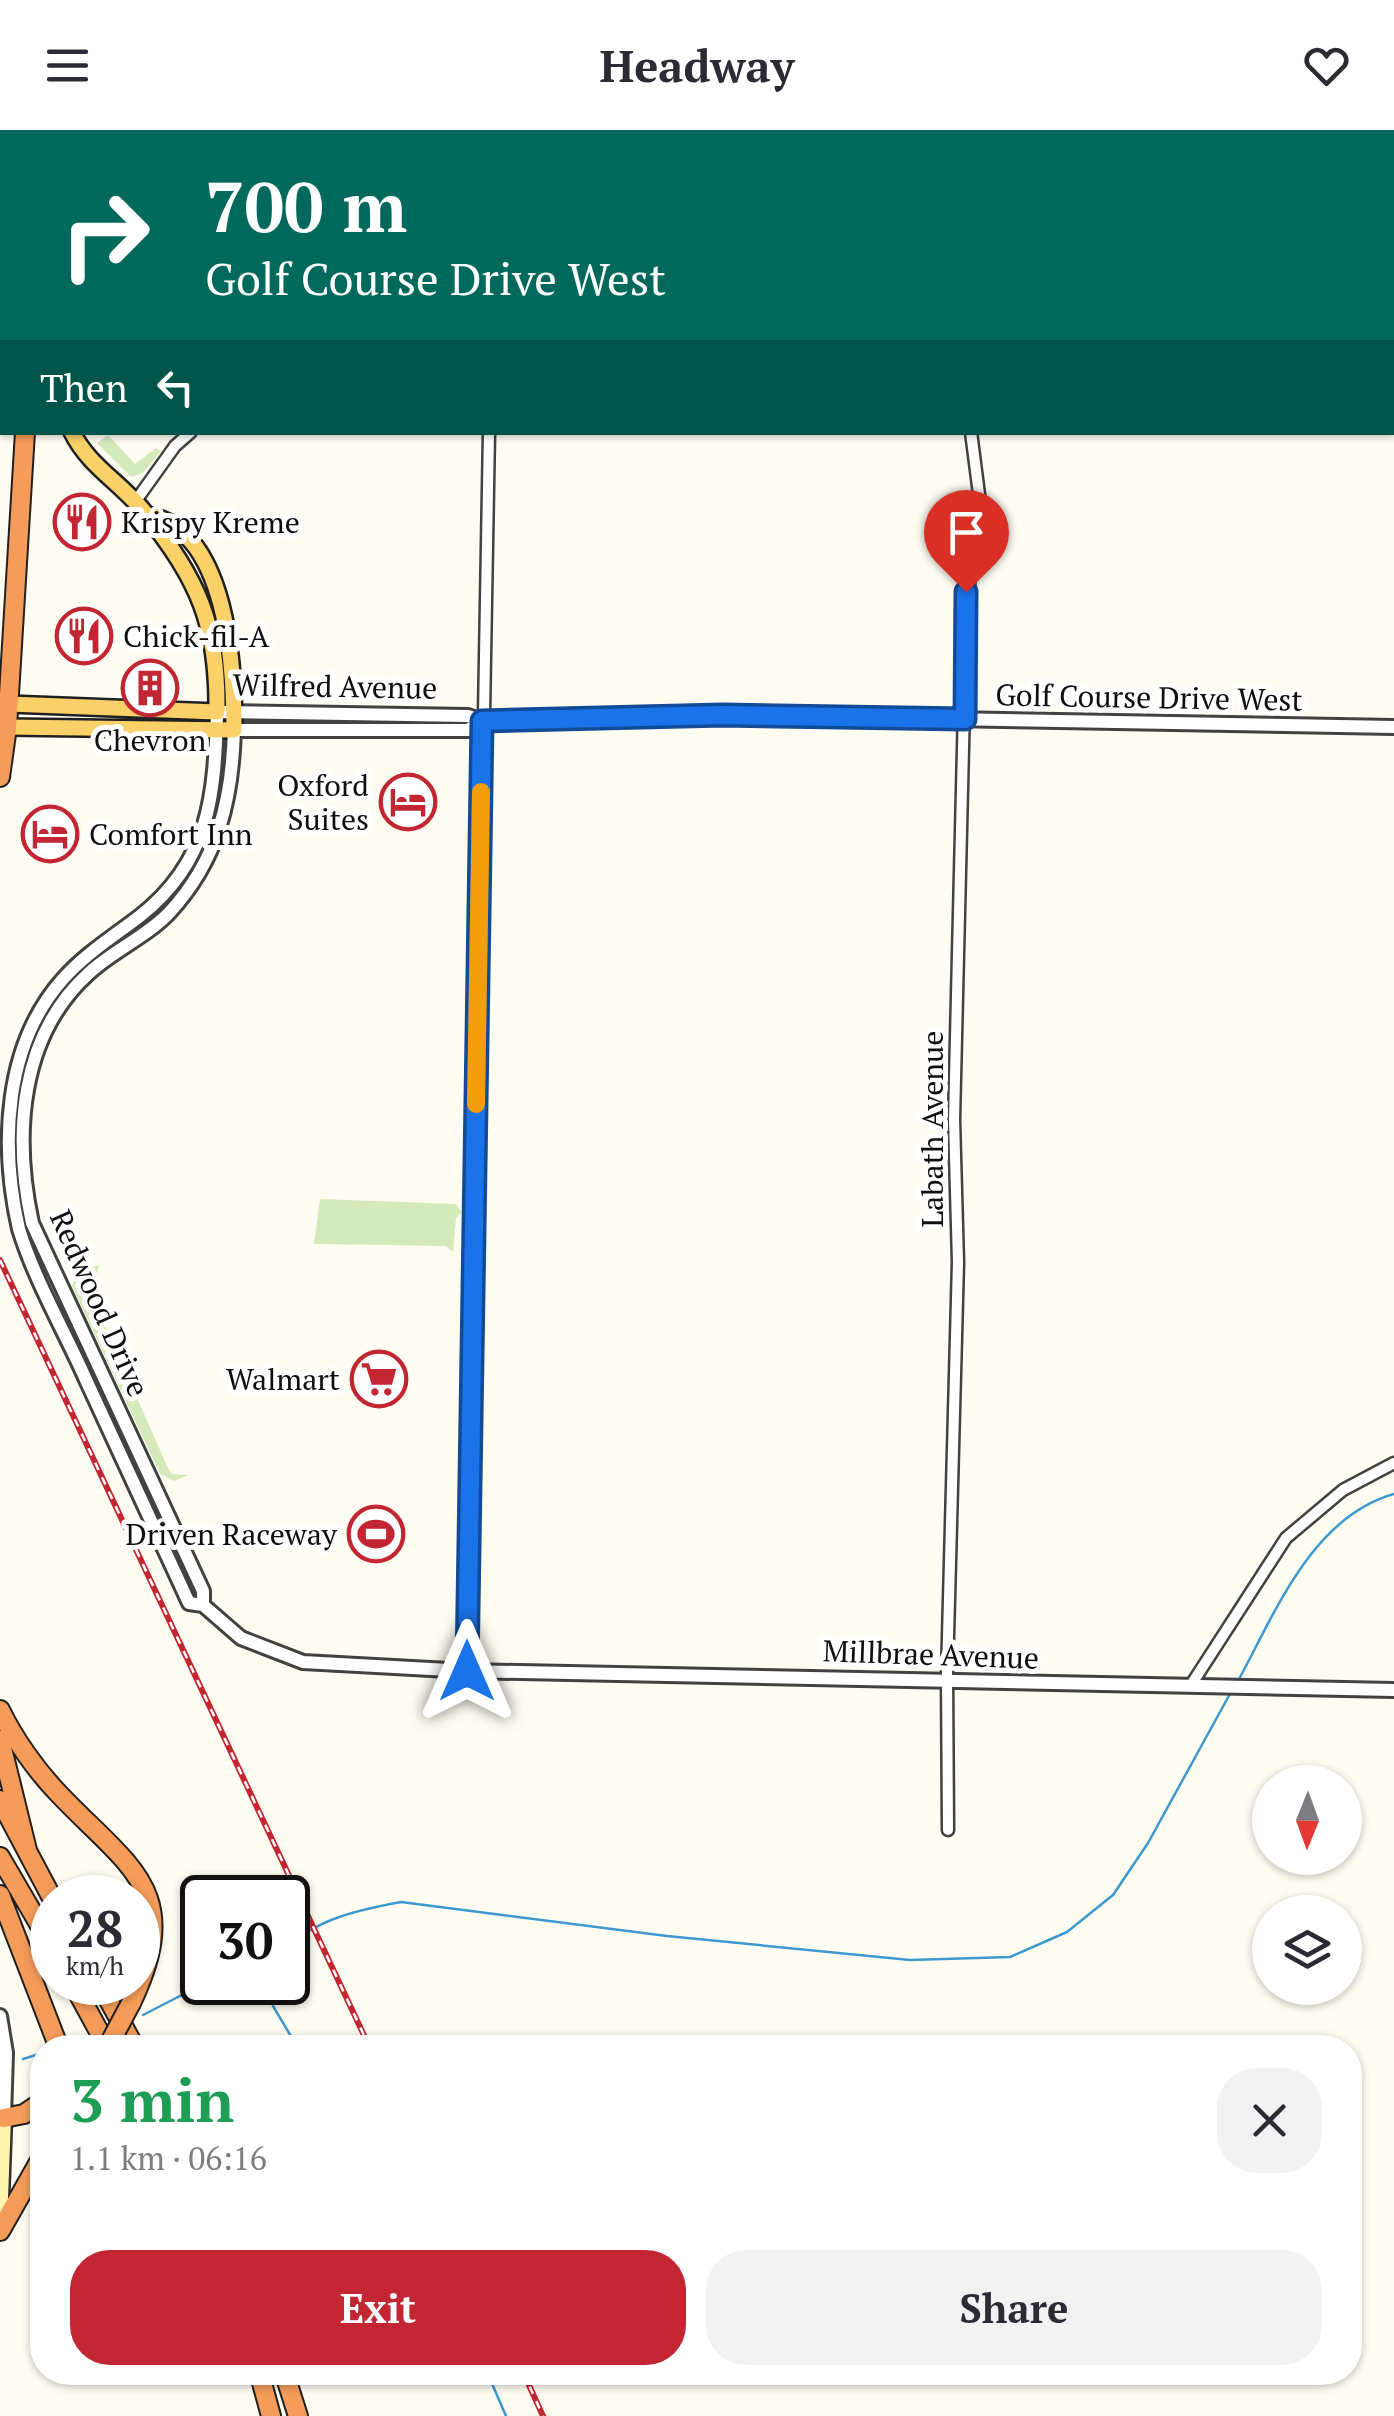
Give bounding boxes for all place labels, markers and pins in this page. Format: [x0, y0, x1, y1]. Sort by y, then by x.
pin [924, 490, 1009, 593]
restaurant icon: Krispy Kreme [52, 492, 112, 552]
place label: Krispy Kreme [121, 502, 300, 542]
restaurant icon: Chick-fil-A [54, 606, 114, 666]
place label: Chick-fil-A [123, 616, 270, 656]
building icon: Chevron [120, 658, 180, 718]
place label: Chevron [94, 720, 206, 760]
place label: Oxford Suites [277, 765, 369, 839]
hotel icon: Oxford Suites [378, 772, 438, 832]
hotel icon: Comfort Inn [20, 804, 80, 864]
place label: Comfort Inn [89, 814, 253, 854]
supermarket icon: Walmart [349, 1349, 409, 1409]
place label: Walmart [226, 1359, 340, 1399]
sports icon: Driven Raceway [346, 1504, 406, 1564]
place label: Driven Raceway [125, 1514, 338, 1554]

